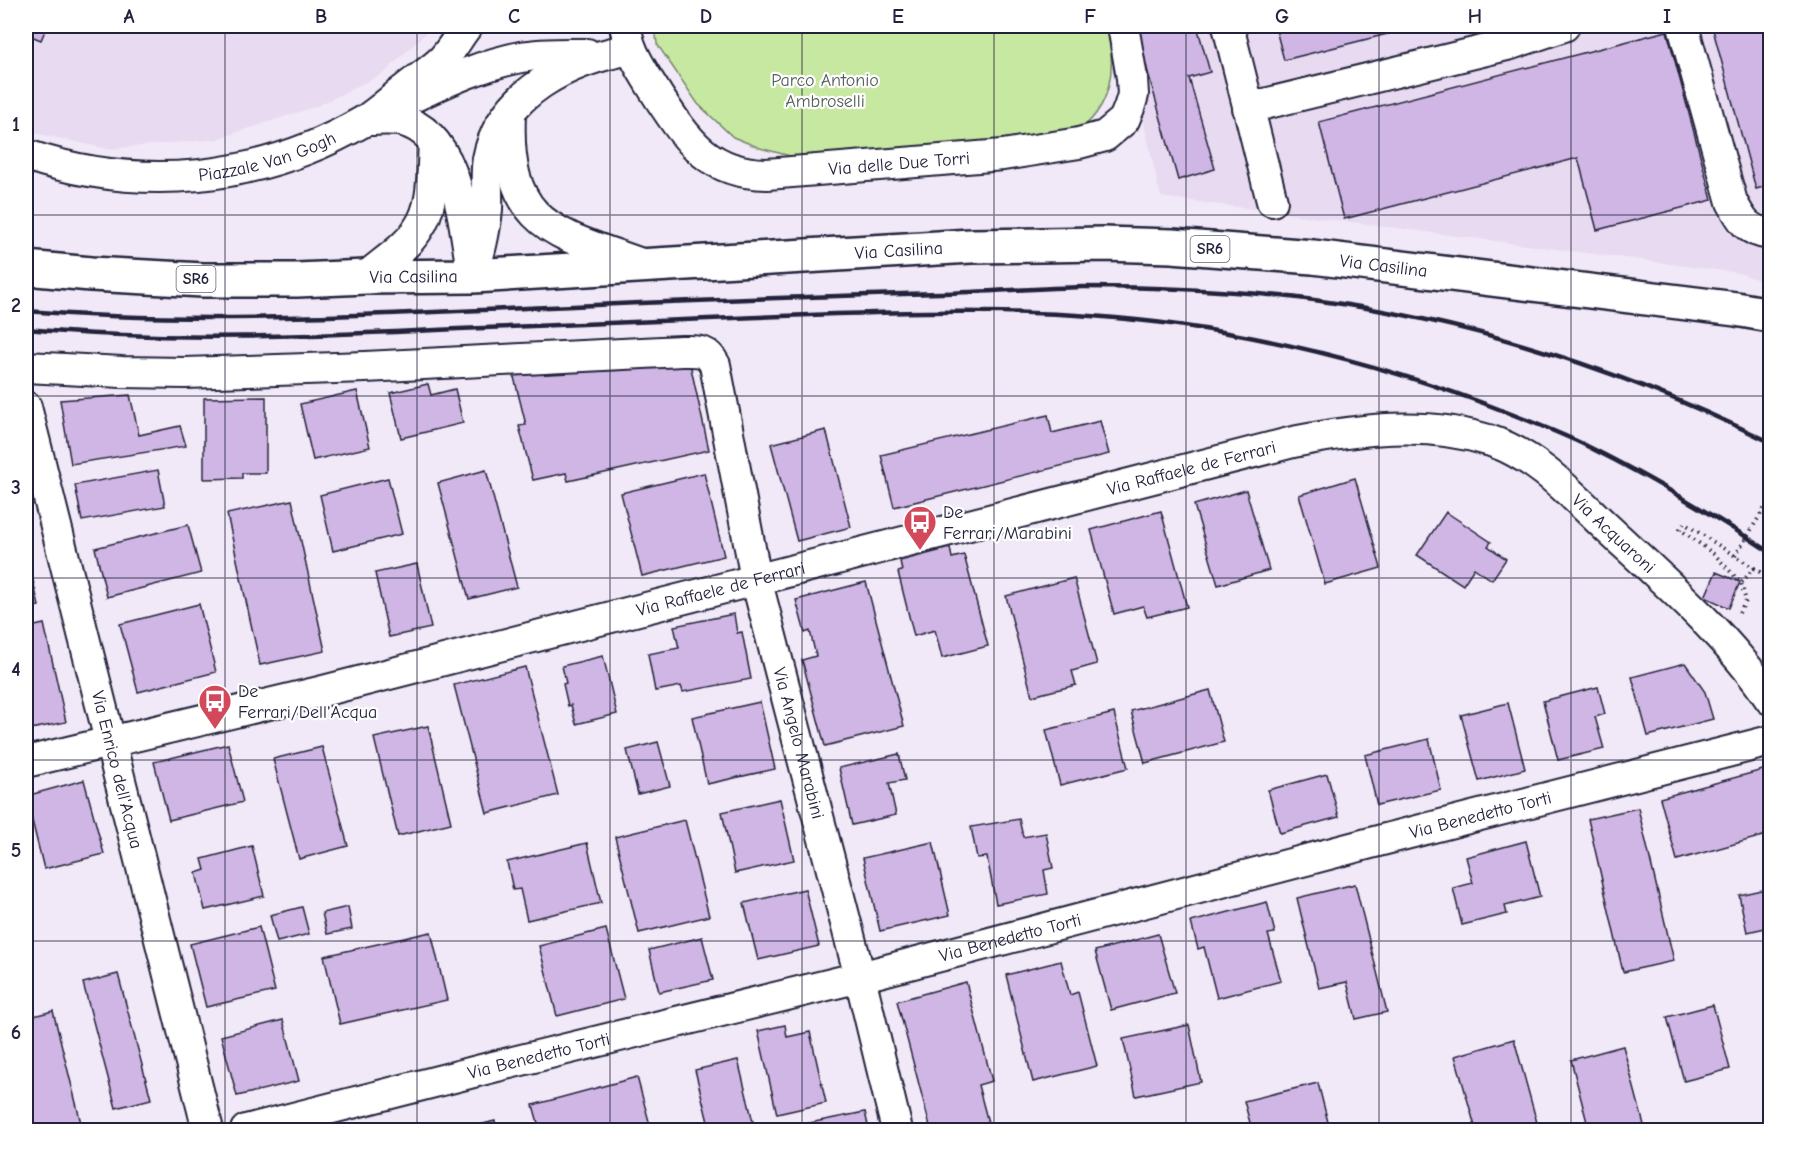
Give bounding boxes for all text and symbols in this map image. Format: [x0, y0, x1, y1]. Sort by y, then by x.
text: A [123, 5, 135, 28]
text: B [315, 5, 327, 28]
text: C [508, 5, 520, 28]
text: D [700, 5, 712, 28]
text: E [892, 5, 904, 28]
text: F [1084, 5, 1096, 28]
text: G [1275, 5, 1289, 28]
text: H [1468, 5, 1482, 28]
text: I [1663, 5, 1671, 28]
park label: Parco Antonio Ambroselli [771, 70, 879, 112]
text: 1 [12, 113, 20, 136]
street label: Piazzale Van Gogh [197, 127, 339, 186]
street label: Via delle Due Torri [828, 147, 971, 180]
road number: SR6 [1190, 236, 1230, 262]
street label: Via Casilina [854, 237, 943, 263]
street label: Via Casilina [1338, 250, 1429, 281]
road number: SR6 [176, 266, 216, 292]
street label: Via Casilina [369, 266, 458, 287]
text: 2 [11, 294, 21, 317]
street label: Via Raffaele de Ferrari [1105, 436, 1278, 500]
text: 3 [11, 476, 21, 499]
street label: Via Acquaroni [1568, 490, 1660, 578]
place label: De Ferrari/Marabini [943, 502, 1072, 544]
bus stop icon: De Ferrari/Marabini [902, 504, 938, 551]
street label: Via Raffaele de Ferrari [634, 557, 807, 621]
text: 4 [11, 658, 21, 681]
street label: Via Angelo Marabini [769, 665, 829, 821]
place label: De Ferrari/Dell'Acqua [238, 681, 377, 723]
bus stop icon: De Ferrari/Dell'Acqua [197, 683, 233, 730]
street label: Via Enrico dell'Acqua [87, 688, 147, 851]
street label: Via Benedetto Torti [1407, 787, 1554, 843]
text: 5 [11, 839, 21, 862]
street label: Via Benedetto Torti [937, 909, 1083, 966]
text: 6 [11, 1021, 21, 1044]
street label: Via Benedetto Torti [465, 1028, 612, 1084]

